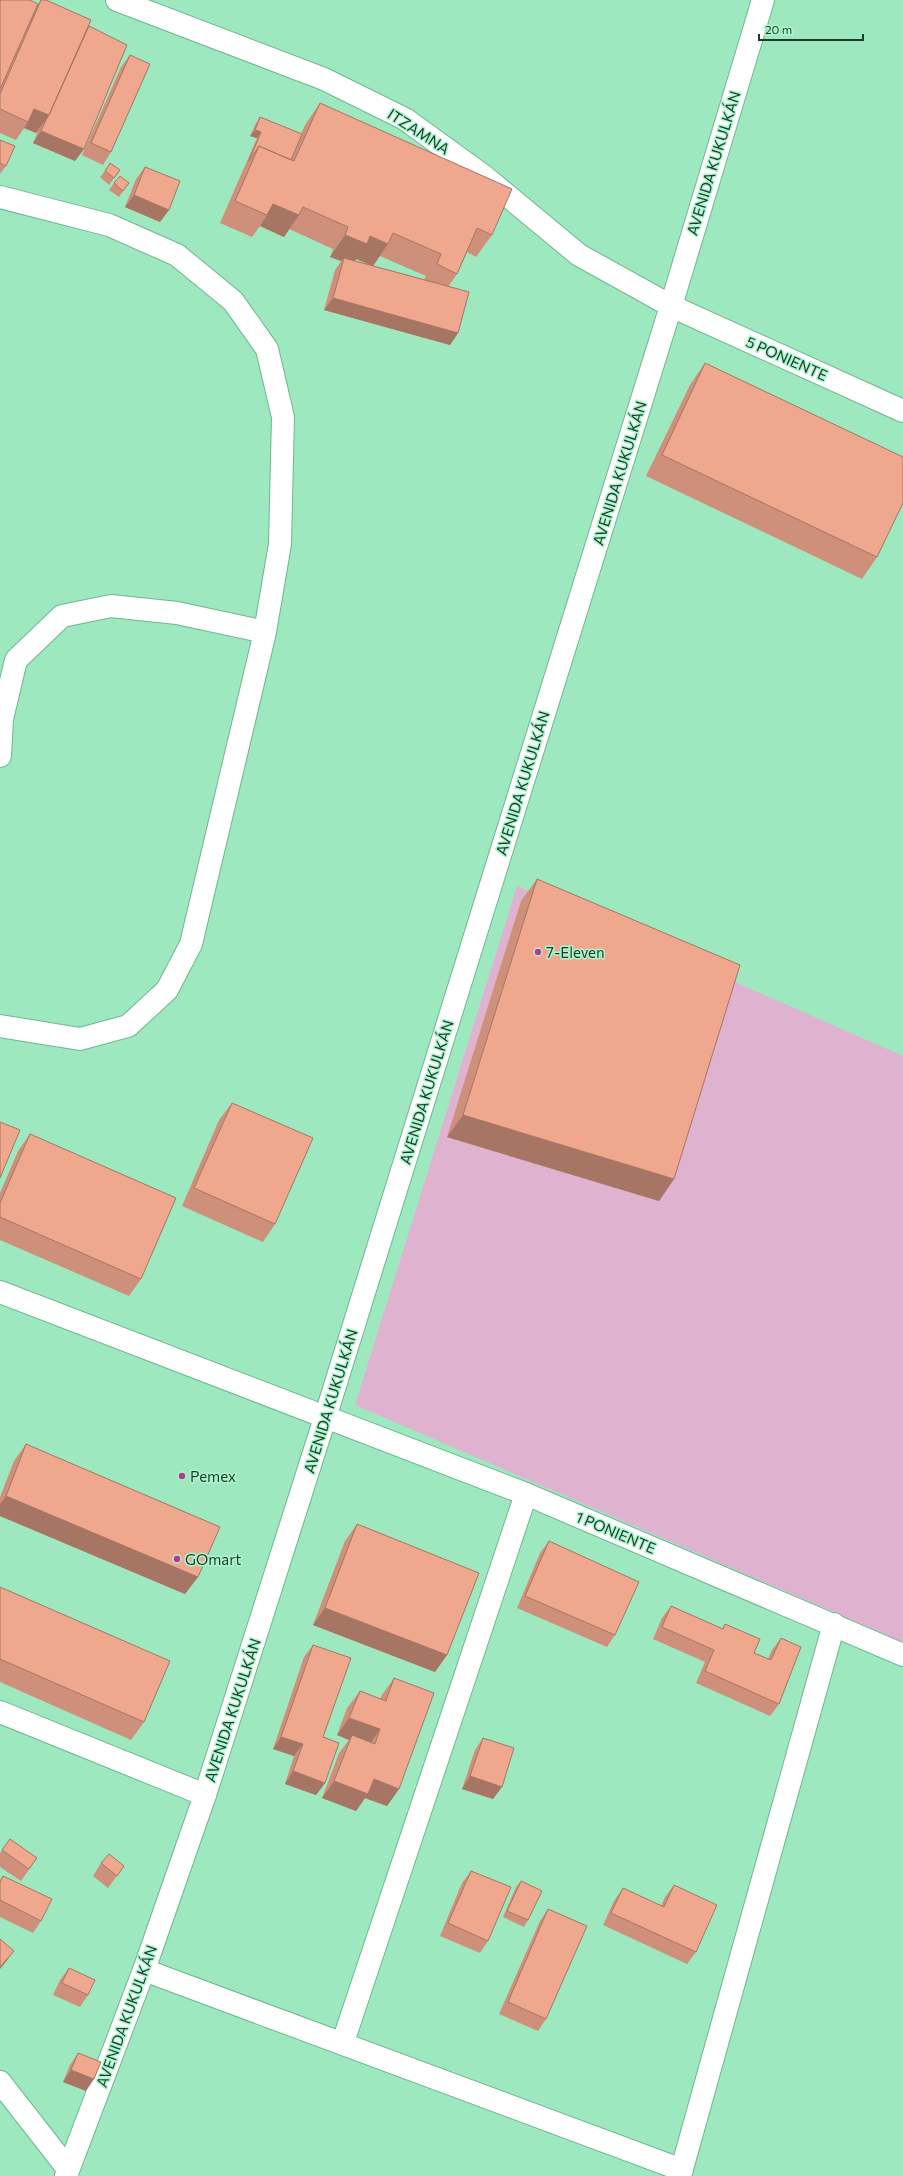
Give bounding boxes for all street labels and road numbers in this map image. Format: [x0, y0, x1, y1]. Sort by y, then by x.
street label: AVENIDA KUKULKÁN [681, 88, 744, 237]
street label: ITZAMNA [385, 104, 453, 158]
street label: 5 PONIENTE [743, 332, 831, 384]
street label: AVENIDA KUKULKÁN [587, 398, 650, 547]
street label: AVENIDA KUKULKÁN [490, 708, 553, 857]
street label: AVENIDA KUKULKÁN [394, 1017, 457, 1166]
street label: AVENIDA KUKULKÁN [298, 1326, 361, 1475]
street label: 1 PONIENTE [573, 1507, 659, 1557]
street label: AVENIDA KUKULKÁN [199, 1636, 264, 1784]
street label: AVENIDA KUKULKÁN [91, 1942, 160, 2090]

